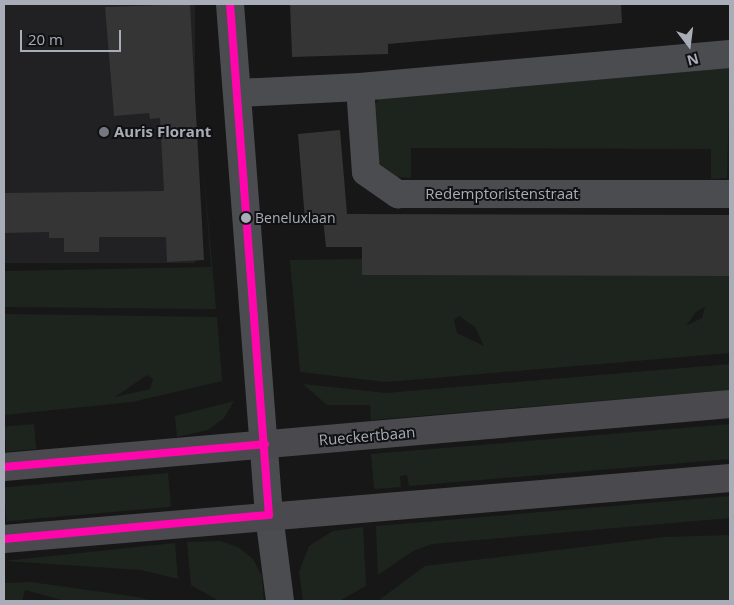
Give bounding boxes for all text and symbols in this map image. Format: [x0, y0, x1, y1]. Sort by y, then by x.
scale bar [22, 20, 124, 52]
north arrow [664, 20, 714, 70]
text: 20 m [28, 29, 63, 49]
text: N [685, 49, 701, 71]
place label: Auris Florant [114, 123, 211, 141]
marker: Auris Florant [98, 126, 110, 138]
street label: Redemptoristenstraat [425, 185, 579, 203]
place label: Beneluxlaan [255, 210, 335, 226]
marker: Beneluxlaan [241, 213, 251, 223]
street label: Rueckertbaan [318, 423, 416, 449]

